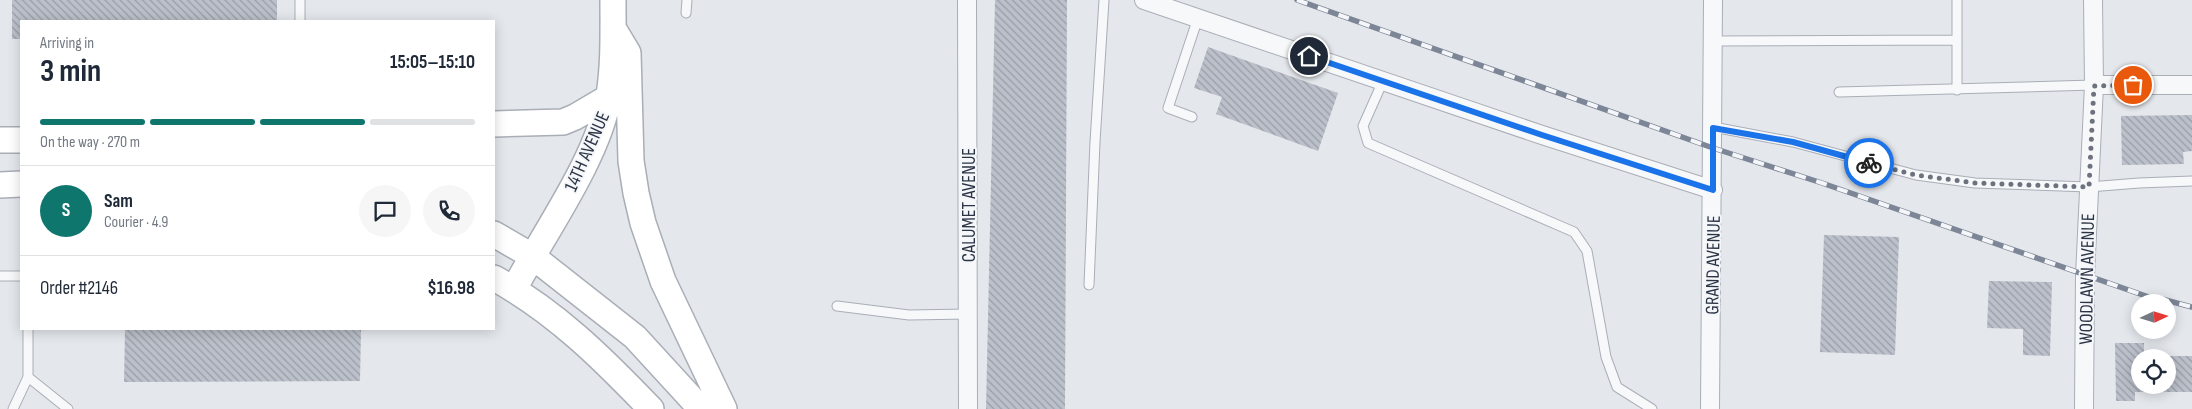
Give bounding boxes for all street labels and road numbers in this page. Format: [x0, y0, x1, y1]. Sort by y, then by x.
street label: 14TH AVENUE [560, 108, 615, 195]
street label: CALUMET AVENUE [958, 148, 981, 262]
street label: WOODLAWN AVENUE [2075, 213, 2100, 345]
street label: GRAND AVENUE [1701, 215, 1726, 315]

